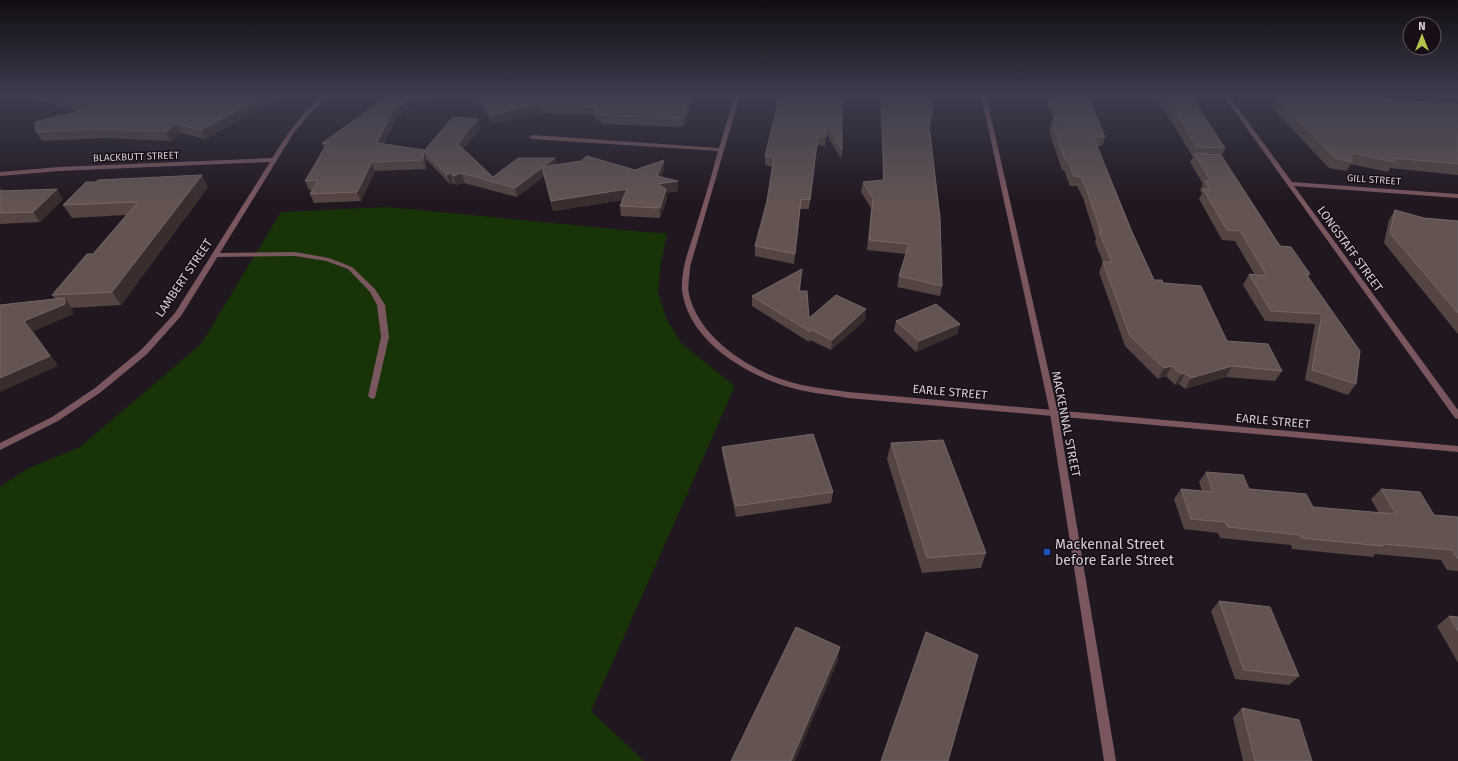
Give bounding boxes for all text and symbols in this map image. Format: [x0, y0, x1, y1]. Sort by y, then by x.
north arrow [1402, 16, 1442, 56]
text: N [1418, 20, 1426, 33]
street label: BLACKBUTT STREET [93, 149, 180, 165]
street label: GILL STREET [1347, 172, 1402, 188]
street label: LONGSTAFF STREET [1314, 204, 1386, 295]
street label: LAMBERT STREET [153, 236, 216, 320]
street label: MACKENNAL STREET [1049, 370, 1083, 479]
street label: EARLE STREET [912, 382, 989, 402]
street label: EARLE STREET [1235, 411, 1312, 431]
place label: Mackennal Street before Earle Street [1055, 536, 1175, 569]
marker: Mackennal Street before Earle Street [1042, 547, 1052, 557]

